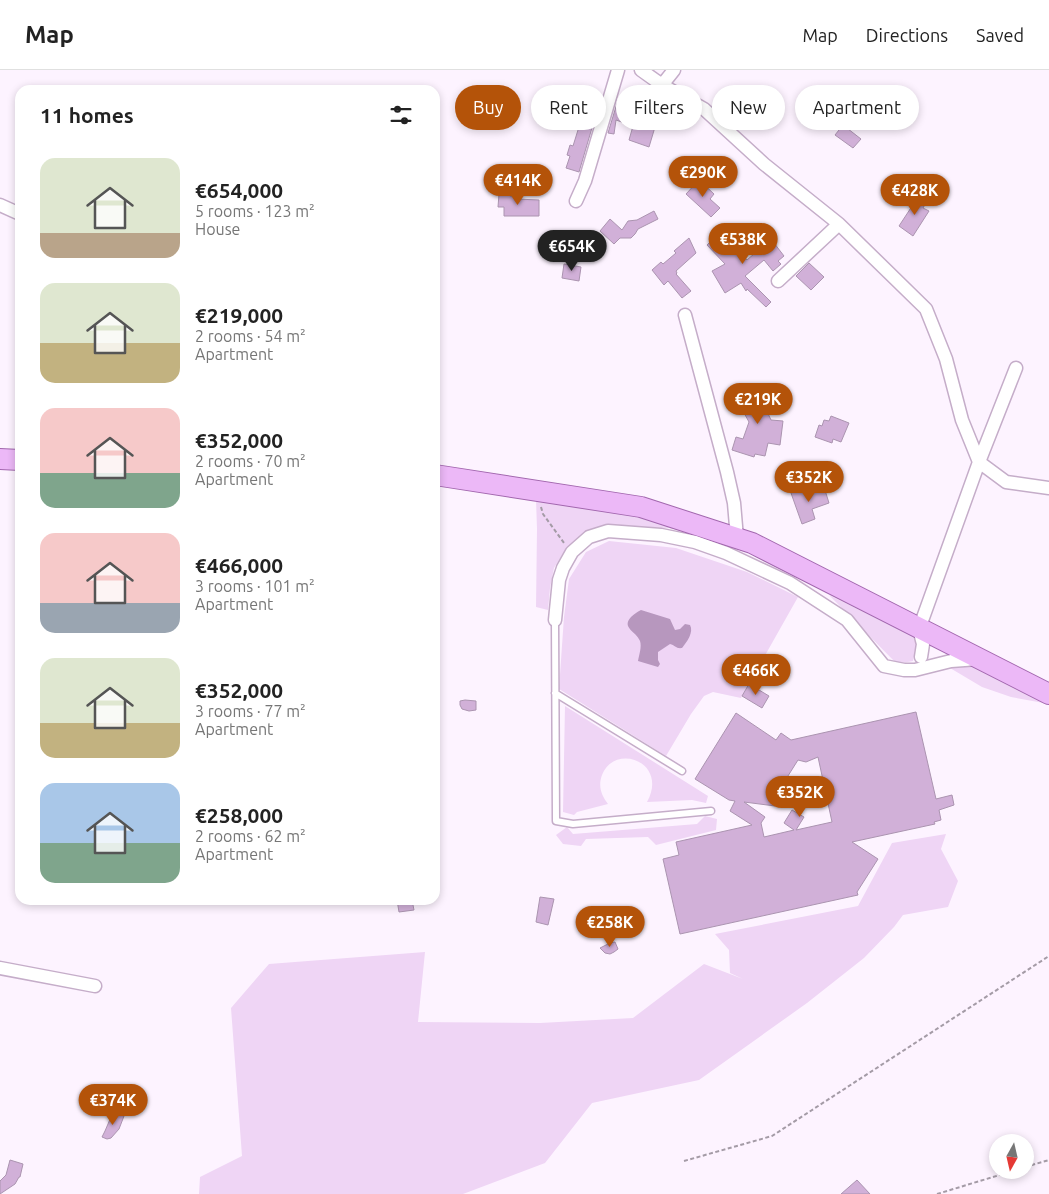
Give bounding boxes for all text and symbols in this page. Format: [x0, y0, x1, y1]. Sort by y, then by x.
text: Map [25, 21, 74, 48]
text: Map [802, 25, 838, 45]
text: Directions [866, 25, 948, 45]
text: Saved [976, 25, 1024, 45]
chip: Buy [455, 85, 521, 130]
chip: Rent [531, 85, 606, 130]
chip: Filters [616, 85, 702, 130]
chip: New [712, 85, 785, 130]
chip: Apartment [795, 85, 919, 130]
icon: filters [387, 101, 415, 129]
text: 11 homes [40, 103, 134, 127]
pin: €290K [668, 156, 738, 198]
text: €290K [680, 163, 726, 181]
pin: €414K [483, 164, 553, 206]
text: €414K [495, 171, 541, 189]
pin: €428K [880, 174, 950, 216]
icon: home [80, 178, 140, 238]
text: €654,000 [195, 178, 283, 202]
text: €428K [892, 181, 938, 199]
text: 5 rooms · 123 m² [195, 202, 315, 220]
text: House [195, 220, 240, 238]
pin: €538K [708, 222, 778, 265]
pin: €654K [537, 230, 607, 272]
text: €538K [720, 230, 766, 248]
text: €654K [549, 237, 595, 255]
icon: home [80, 303, 140, 363]
text: €219,000 [195, 303, 283, 327]
text: 2 rooms · 54 m² [195, 327, 306, 345]
text: Apartment [195, 345, 273, 363]
pin: €219K [723, 382, 793, 425]
text: €219K [735, 390, 781, 408]
icon: home [80, 428, 140, 488]
text: €352,000 [195, 428, 283, 452]
text: 2 rooms · 70 m² [195, 452, 306, 470]
pin: €352K [774, 460, 844, 503]
text: €352K [786, 468, 832, 486]
text: Apartment [195, 470, 273, 488]
icon: home [80, 553, 140, 613]
text: €466,000 [195, 553, 283, 577]
text: 3 rooms · 101 m² [195, 577, 315, 595]
text: Apartment [195, 595, 273, 613]
pin: €466K [721, 654, 791, 696]
text: €466K [733, 661, 779, 679]
icon: home [80, 678, 140, 738]
text: €352,000 [195, 678, 283, 702]
text: 3 rooms · 77 m² [195, 702, 306, 720]
text: Apartment [195, 720, 273, 738]
pin: €352K [765, 776, 835, 818]
text: €352K [777, 783, 823, 801]
icon: home [80, 803, 140, 863]
text: €258,000 [195, 803, 283, 827]
text: 2 rooms · 62 m² [195, 827, 306, 845]
text: Apartment [195, 845, 273, 863]
pin: €258K [575, 906, 645, 948]
text: €258K [587, 913, 633, 931]
pin: €374K [78, 1084, 148, 1126]
text: €374K [90, 1091, 136, 1109]
north arrow [989, 1134, 1034, 1179]
map controls [989, 1134, 1034, 1179]

